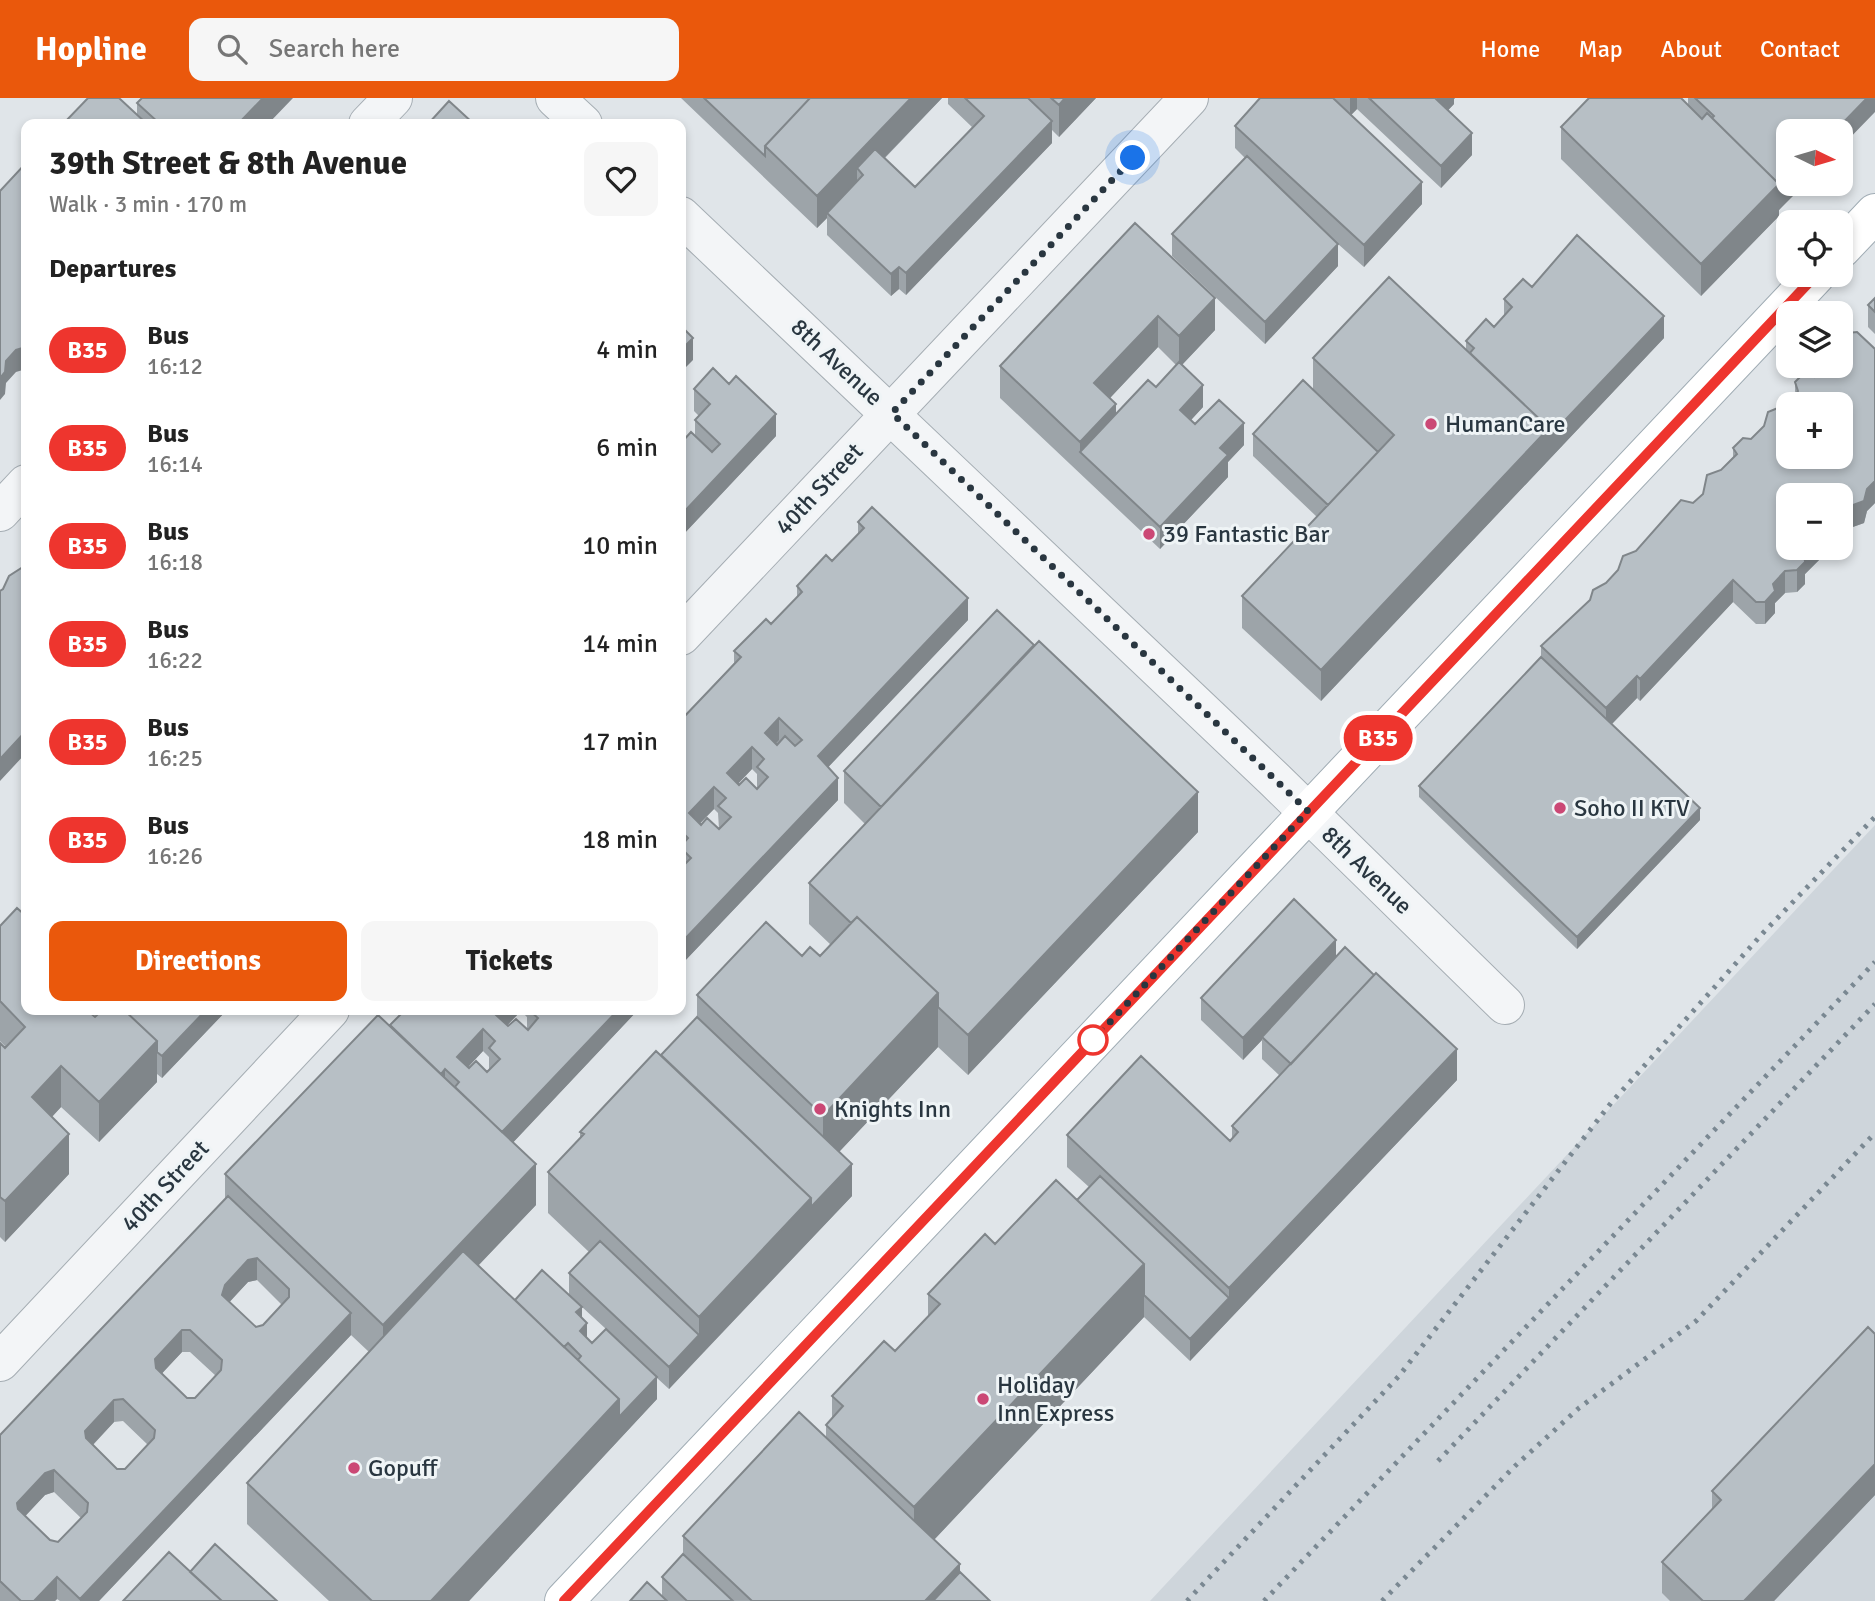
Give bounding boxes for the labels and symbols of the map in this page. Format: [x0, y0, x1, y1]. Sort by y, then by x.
north arrow [1776, 119, 1853, 196]
your location [1115, 140, 1150, 175]
street label: 8th Avenue [785, 312, 889, 412]
place label: HumanCare [1445, 409, 1566, 439]
marker: HumanCare [1423, 416, 1439, 432]
street label: 40th Street [769, 437, 869, 541]
place label: 39 Fantastic Bar [1163, 519, 1330, 549]
marker: 39 Fantastic Bar [1141, 526, 1157, 542]
line badge: B35 [1338, 715, 1418, 761]
place label: Soho II KTV [1574, 793, 1690, 823]
marker: Soho II KTV [1552, 800, 1568, 816]
street label: 8th Avenue [1315, 819, 1419, 921]
unlabelled marker [1078, 1025, 1108, 1055]
place label: Knights Inn [834, 1094, 951, 1124]
marker: Knights Inn [812, 1101, 828, 1117]
street label: 40th Street [115, 1134, 215, 1238]
place label: Holiday Inn Express [997, 1370, 1114, 1428]
marker: Holiday Inn Express [975, 1391, 991, 1407]
place label: Gopuff [368, 1453, 439, 1483]
marker: Gopuff [346, 1460, 362, 1476]

